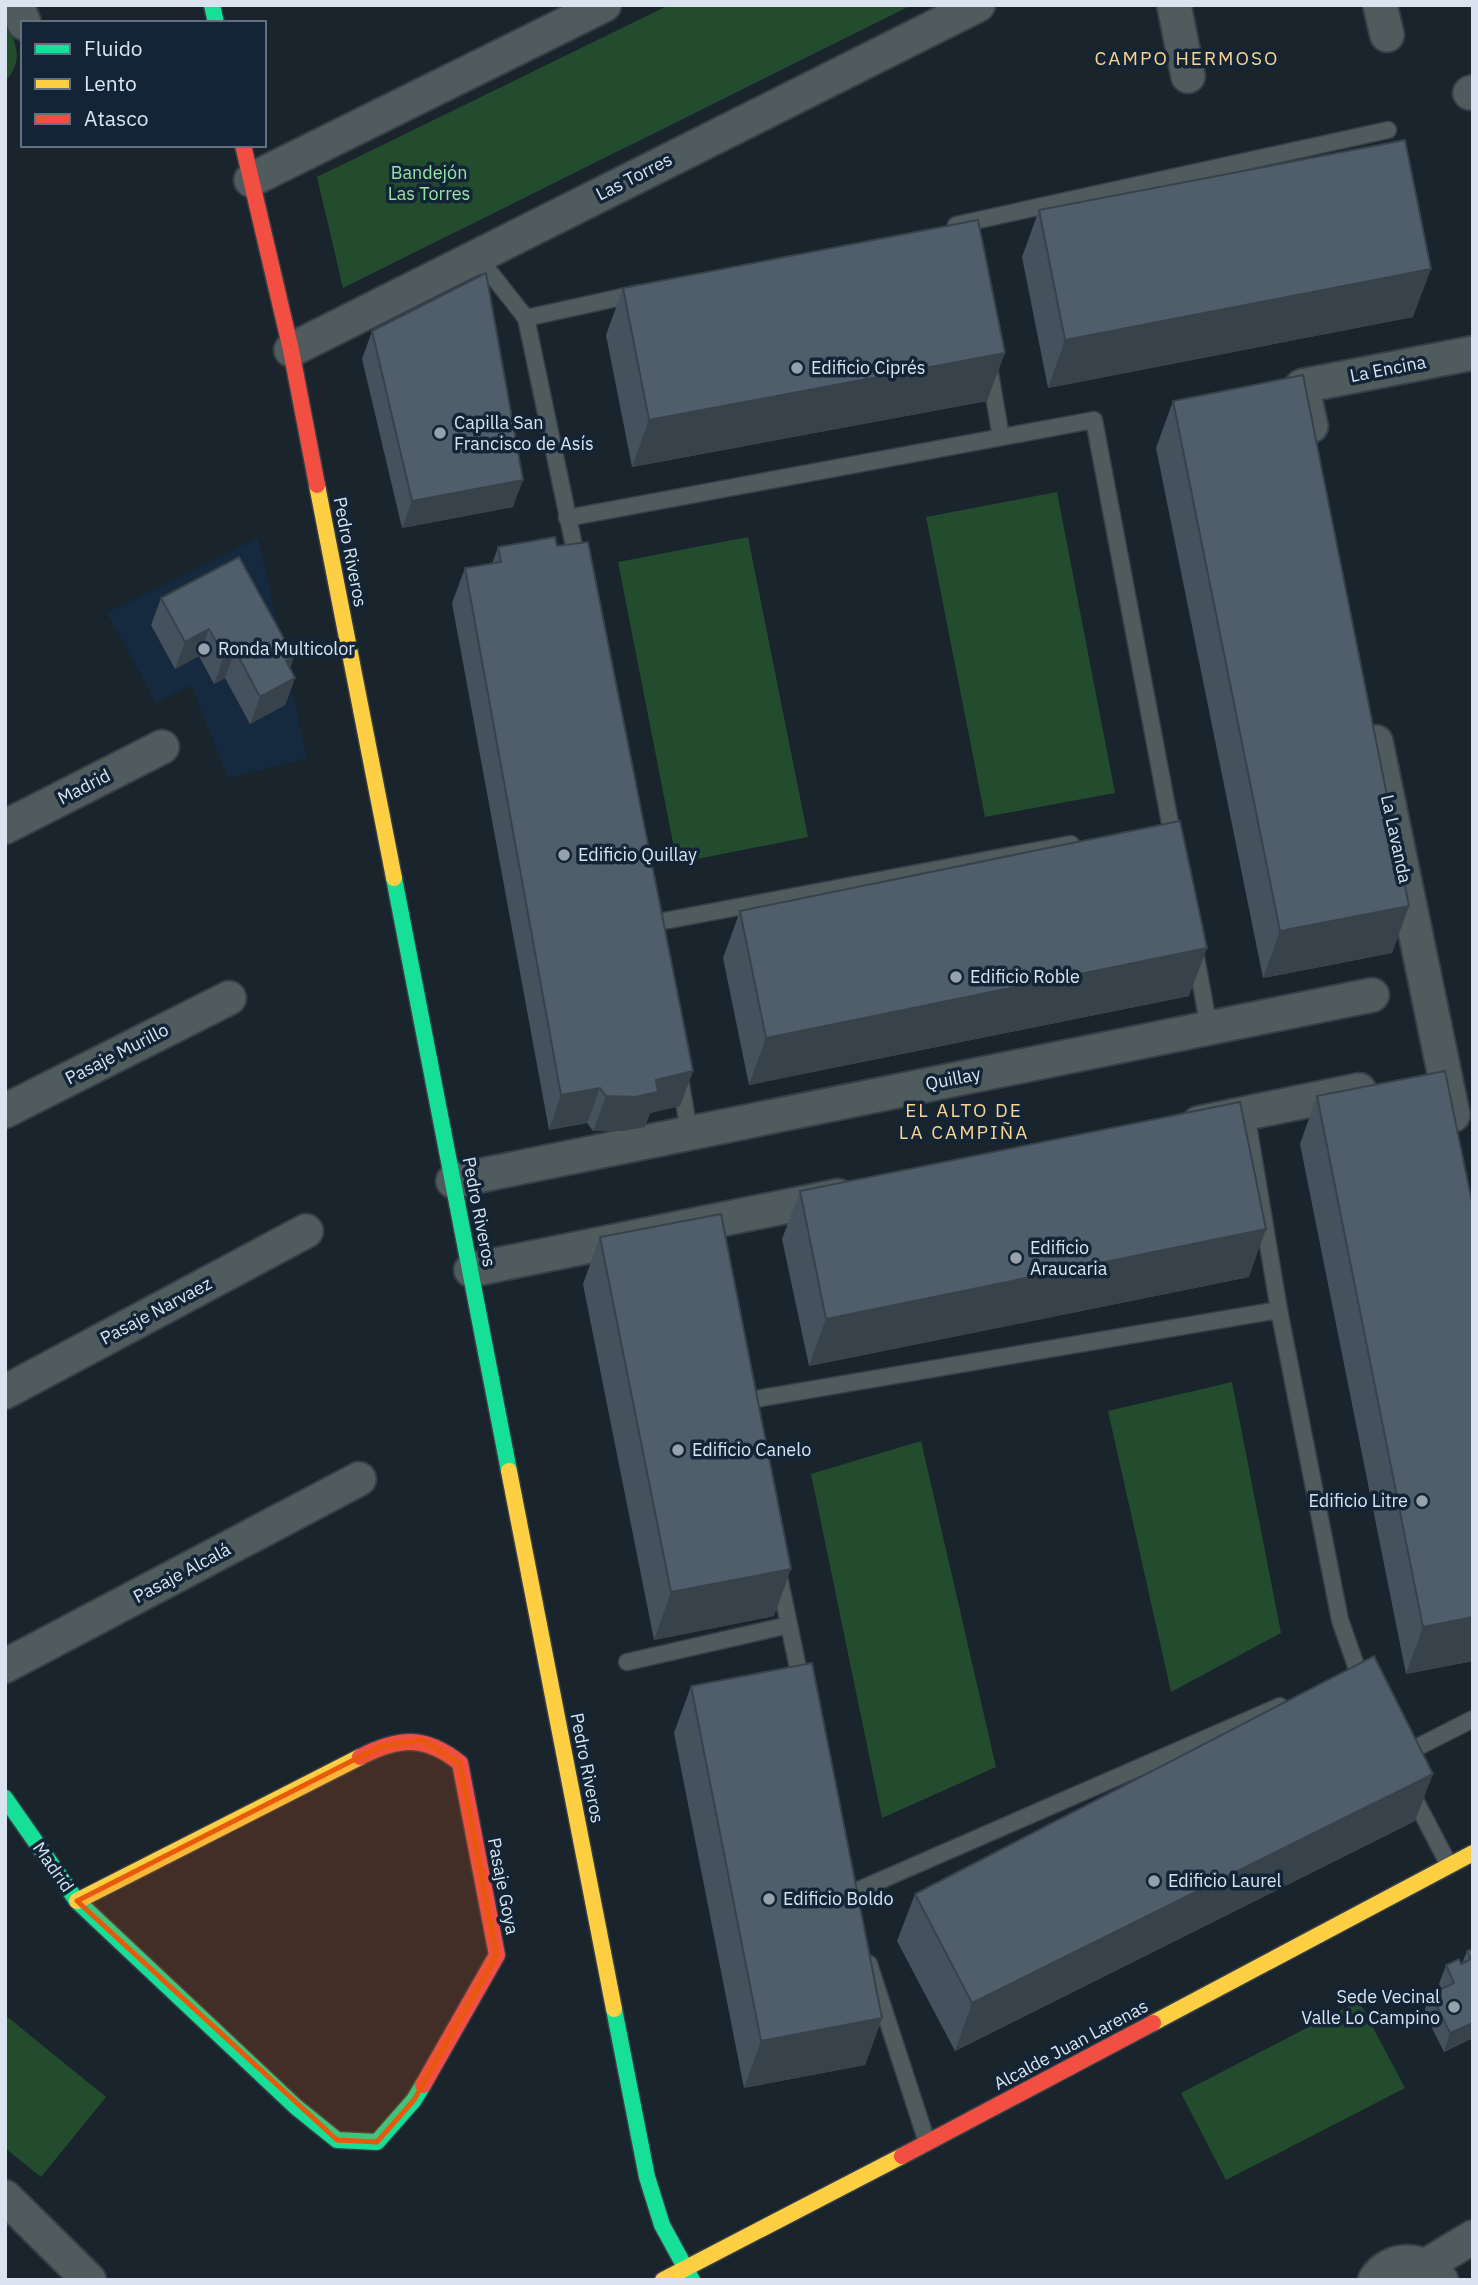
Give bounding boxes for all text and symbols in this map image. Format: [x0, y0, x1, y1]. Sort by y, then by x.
legend [21, 21, 266, 147]
text: Fluido [84, 34, 143, 62]
district label: CAMPO HERMOSO [1095, 46, 1279, 70]
text: Lento [84, 69, 137, 97]
text: Atasco [84, 104, 148, 132]
street label: Las Torres [592, 148, 676, 206]
park label: Bandejón Las Torres [388, 161, 470, 205]
street label: La Encina [1348, 350, 1428, 387]
place label: Edificio Ciprés [811, 356, 926, 379]
marker: Edificio Ciprés [789, 360, 805, 376]
place label: Capilla San Francisco de Asís [454, 411, 594, 455]
marker: Capilla San Francisco de Asís [432, 425, 448, 441]
street label: Pedro Riveros [329, 495, 372, 609]
place label: Ronda Multicolor [218, 637, 355, 660]
marker: Ronda Multicolor [196, 641, 212, 657]
street label: Madrid [54, 764, 114, 810]
street label: La Lavanda [1376, 793, 1417, 886]
place label: Edificio Quillay [578, 843, 697, 866]
marker: Edificio Quillay [556, 847, 572, 863]
place label: Edificio Roble [970, 965, 1080, 988]
marker: Edificio Roble [948, 969, 964, 985]
street label: Pasaje Murillo [61, 1018, 172, 1089]
street label: Quillay [923, 1062, 982, 1095]
district label: EL ALTO DE LA CAMPIÑA [899, 1098, 1029, 1144]
street label: Pedro Riveros [458, 1155, 501, 1269]
place label: Edificio Araucaria [1030, 1236, 1108, 1280]
marker: Edificio Araucaria [1008, 1250, 1024, 1266]
street label: Pasaje Narvaez [96, 1272, 215, 1350]
place label: Edificio Canelo [692, 1438, 811, 1461]
marker: Edificio Canelo [670, 1442, 686, 1458]
place label: Edificio Litre [1308, 1489, 1408, 1512]
marker: Edificio Litre [1414, 1493, 1430, 1509]
street label: Pasaje Alcalá [129, 1537, 235, 1608]
street label: Pedro Riveros [566, 1711, 609, 1825]
street label: Pasaje Goya [483, 1836, 524, 1937]
street label: Madrid [28, 1837, 79, 1896]
place label: Edificio Laurel [1168, 1869, 1282, 1892]
marker: Edificio Laurel [1146, 1873, 1162, 1889]
place label: Edificio Boldo [783, 1887, 894, 1910]
marker: Edificio Boldo [761, 1891, 777, 1907]
place label: Sede Vecinal Valle Lo Campino [1301, 1985, 1440, 2029]
street label: Alcalde Juan Larenas [990, 1994, 1152, 2095]
marker: Sede Vecinal Valle Lo Campino [1446, 1999, 1462, 2015]

